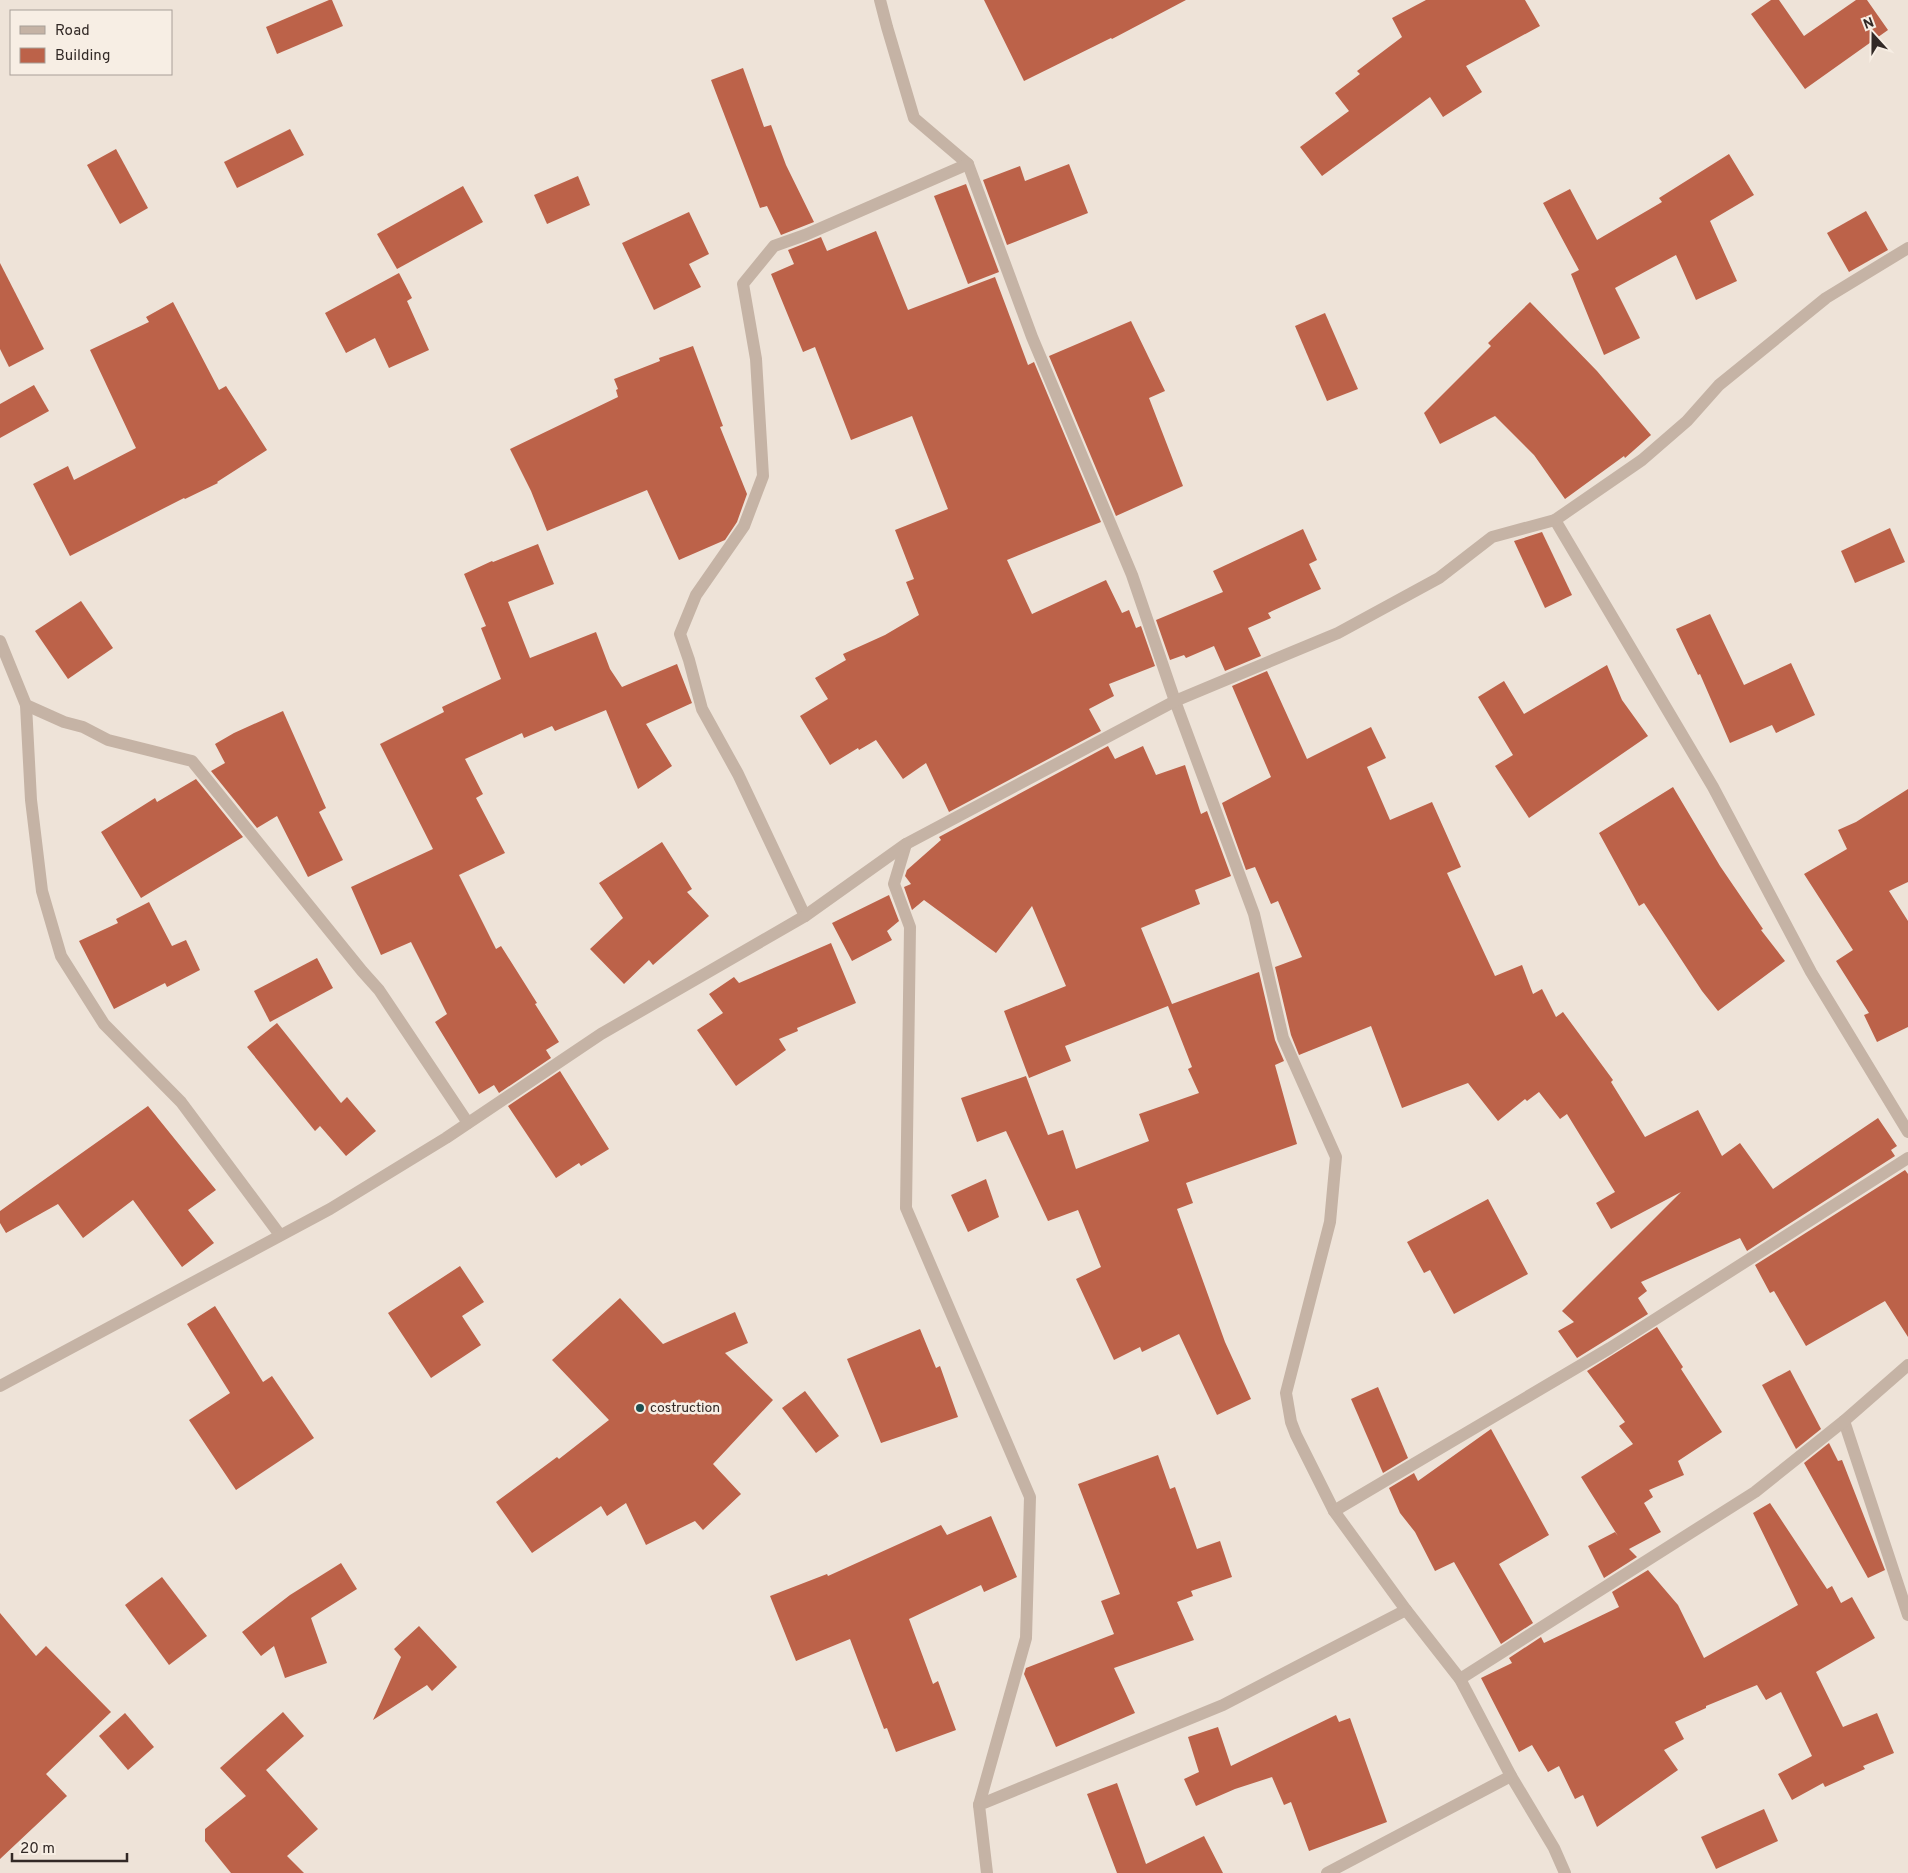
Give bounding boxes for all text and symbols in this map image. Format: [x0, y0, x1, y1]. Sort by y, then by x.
legend [10, 10, 172, 75]
north arrow [1848, 10, 1898, 60]
text: N [1861, 15, 1877, 34]
text: Road [55, 22, 90, 41]
text: Building [55, 47, 110, 66]
place label: costruction [650, 1400, 720, 1417]
marker: costruction [634, 1402, 646, 1414]
scale bar [12, 1830, 128, 1862]
text: 20 m [20, 1840, 55, 1859]

